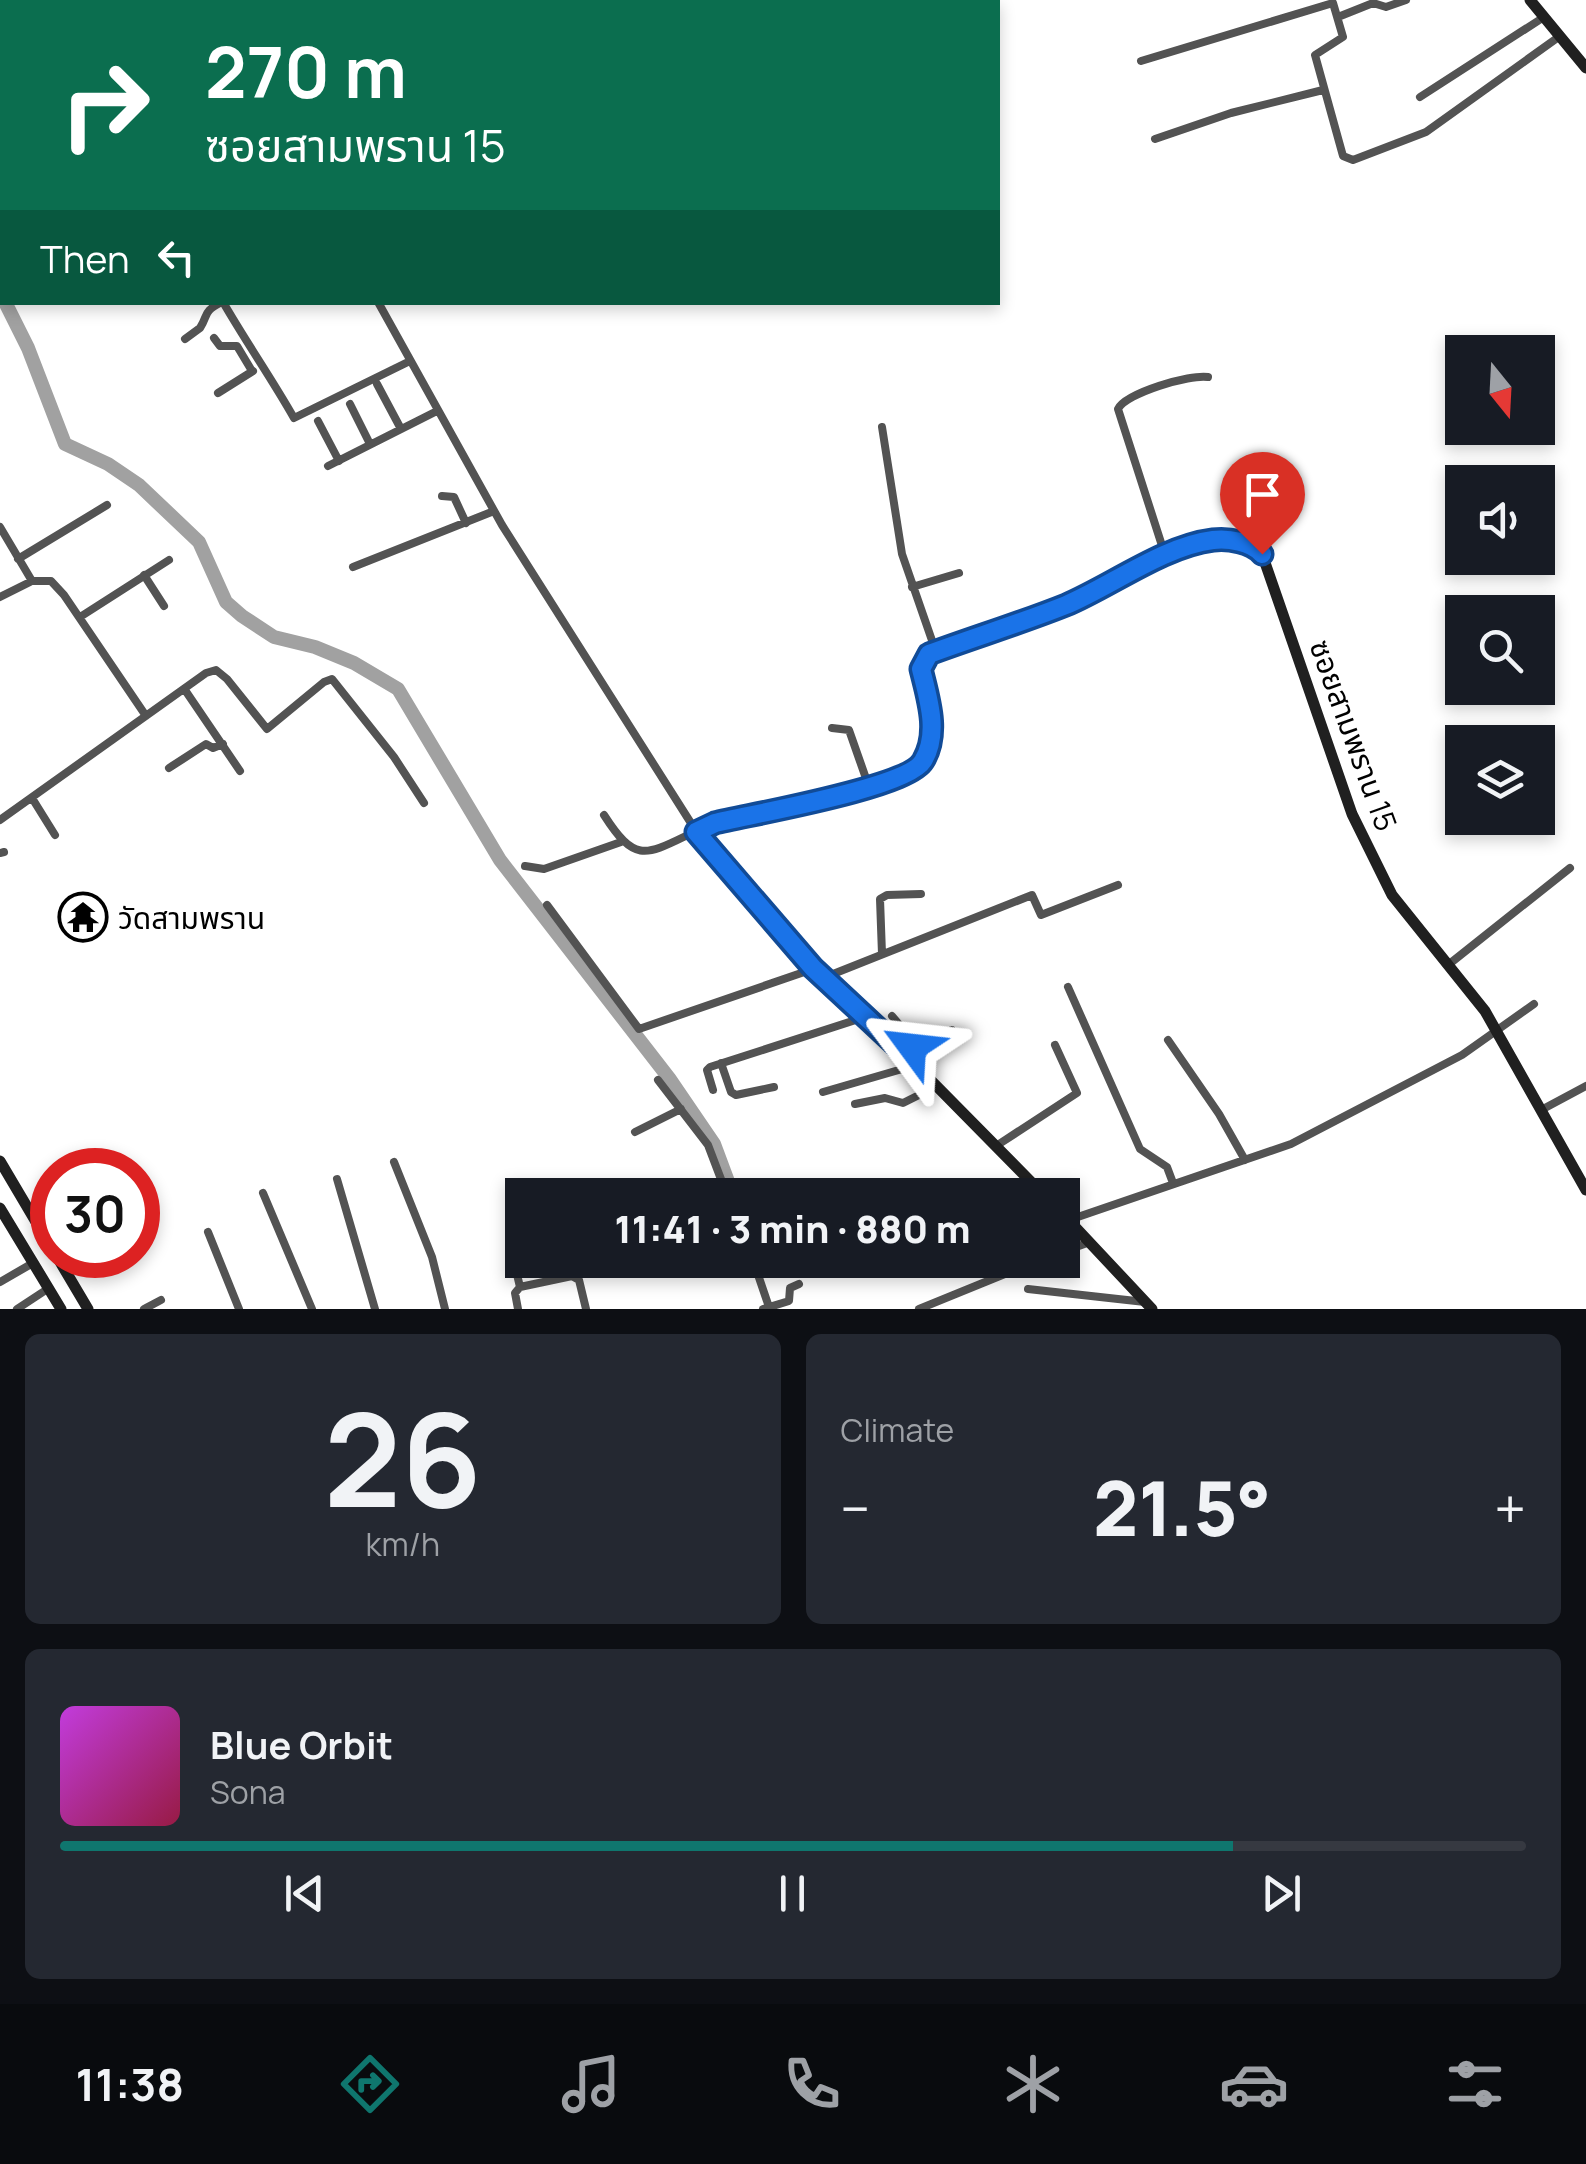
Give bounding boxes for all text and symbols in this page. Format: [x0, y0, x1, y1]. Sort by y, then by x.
text: 270 m [205, 23, 407, 119]
icon: right [40, 40, 170, 170]
text: ซอยสามพราน 15 [205, 114, 506, 176]
icon: left [149, 230, 204, 285]
text: Then [40, 232, 129, 284]
north arrow [1445, 335, 1555, 445]
map controls [1445, 335, 1555, 835]
pin [1220, 452, 1305, 555]
button: sound [1445, 465, 1555, 575]
icon: arrive [1235, 467, 1290, 522]
button: search [1445, 595, 1555, 705]
street label: ซอยสามพราน 15 [1300, 634, 1408, 836]
button: layers [1445, 725, 1555, 835]
temple icon: วัดสามพราน [57, 891, 109, 943]
place label: วัดสามพราน [118, 897, 265, 938]
position arrow [860, 995, 964, 1099]
speed limit sign: 30 [30, 1148, 160, 1278]
text: 11:41 · 3 min · 880 m [614, 1202, 971, 1254]
text: 26 [324, 1368, 482, 1546]
text: Climate [841, 1408, 954, 1452]
text: 21.5° [1093, 1456, 1271, 1559]
text: − [841, 1470, 870, 1546]
text: + [1494, 1470, 1526, 1546]
text: km/h [366, 1522, 440, 1566]
text: Blue Orbit [210, 1718, 393, 1770]
text: Sona [210, 1770, 285, 1814]
icon: previous [277, 1866, 332, 1921]
icon: pause [765, 1866, 820, 1921]
icon: next [1254, 1866, 1309, 1921]
icon: directions [335, 2049, 405, 2119]
icon: music [556, 2049, 626, 2119]
icon: phone [777, 2049, 847, 2119]
icon: climate [998, 2049, 1068, 2119]
icon: car [1219, 2049, 1289, 2119]
icon: filters [1440, 2049, 1510, 2119]
text: 11:38 [76, 2053, 184, 2115]

